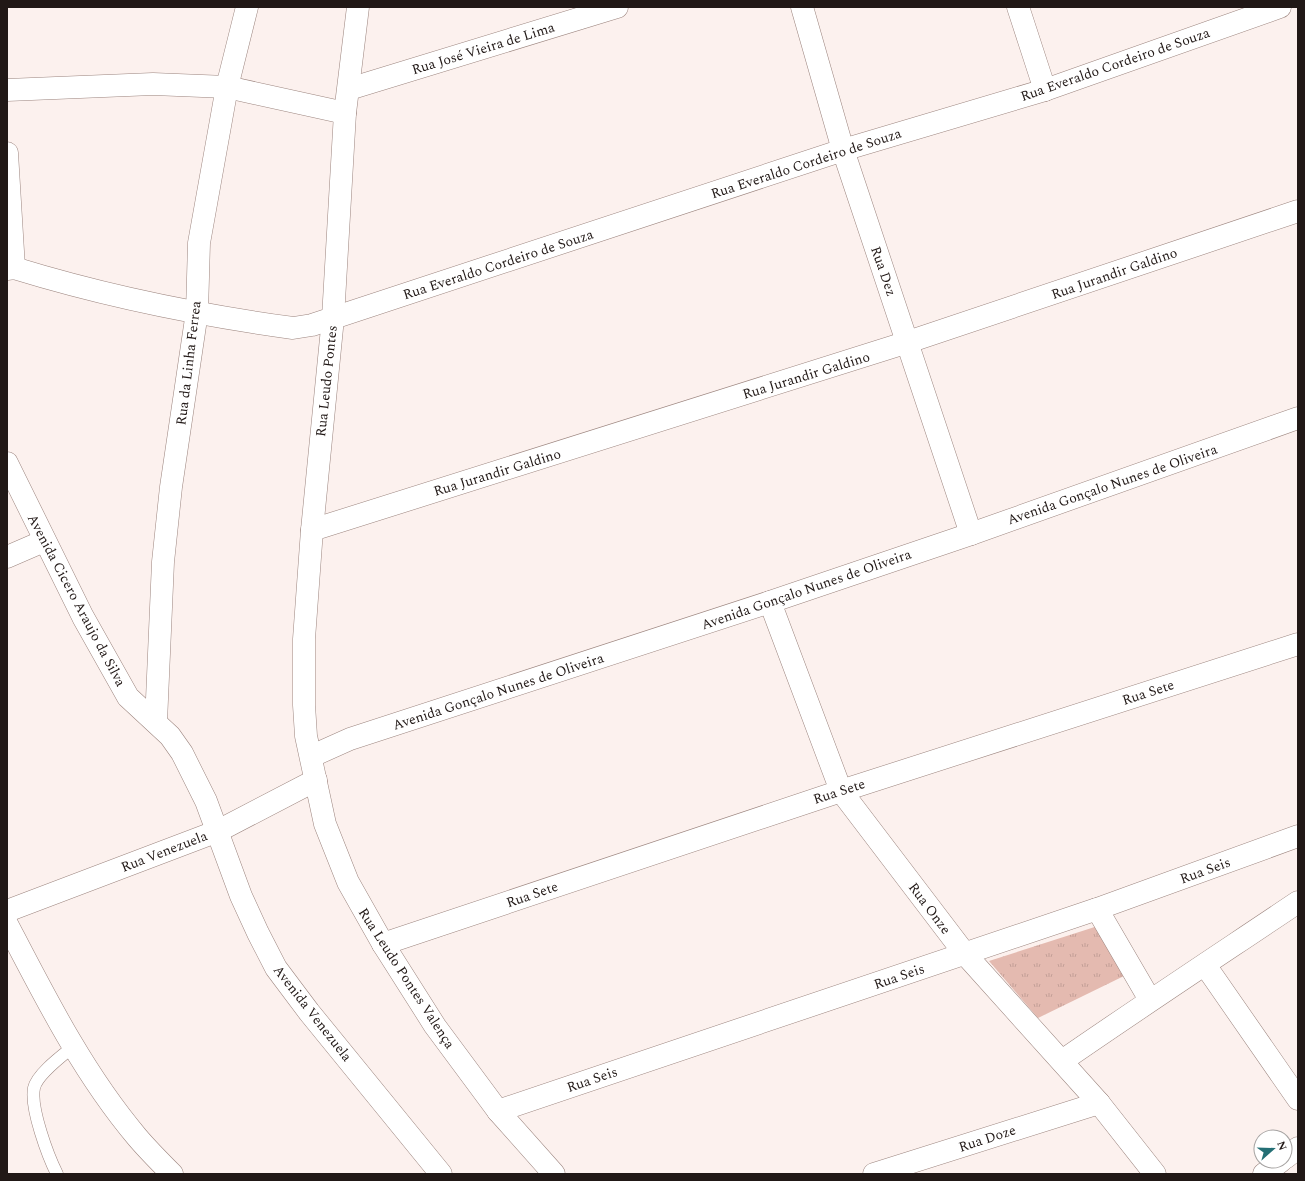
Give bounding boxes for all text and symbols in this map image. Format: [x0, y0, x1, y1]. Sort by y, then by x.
street label: Rua José Vieira de Lima [409, 17, 557, 80]
street label: Rua Everaldo Cordeiro de Souza [1018, 22, 1213, 107]
street label: Rua Everaldo Cordeiro de Souza [708, 123, 904, 204]
street label: Rua Everaldo Cordeiro de Souza [400, 224, 596, 305]
street label: Rua Jurandir Galdino [1048, 242, 1180, 305]
street label: Rua Dez [865, 243, 902, 299]
street label: Rua da Linha Ferrea [170, 300, 207, 426]
street label: Rua Leudo Pontes [310, 324, 343, 438]
street label: Rua Jurandir Galdino [740, 346, 872, 405]
street label: Avenida Gonçalo Nunes de Oliveira [1004, 439, 1220, 530]
street label: Rua Jurandir Galdino [431, 443, 563, 502]
street label: Avenida Cicero Araujo da Silva [22, 510, 131, 690]
street label: Avenida Gonçalo Nunes de Oliveira [698, 544, 914, 635]
street label: Avenida Gonçalo Nunes de Oliveira [390, 647, 607, 736]
street label: Rua Sete [1119, 674, 1177, 711]
street label: Rua Sete [810, 773, 868, 810]
street label: Rua Venezuela [118, 825, 211, 878]
street label: Rua Seis [1177, 852, 1233, 889]
street label: Rua Sete [503, 876, 561, 913]
street label: Rua Onze [903, 878, 956, 939]
street label: Rua Leudo Pontes Valença [353, 904, 460, 1053]
street label: Rua Seis [871, 958, 927, 995]
street label: Avenida Venezuela [268, 960, 357, 1066]
street label: Rua Seis [564, 1061, 620, 1098]
street label: Rua Doze [956, 1119, 1019, 1158]
north arrow [1253, 1129, 1293, 1169]
text: N [1272, 1139, 1291, 1153]

